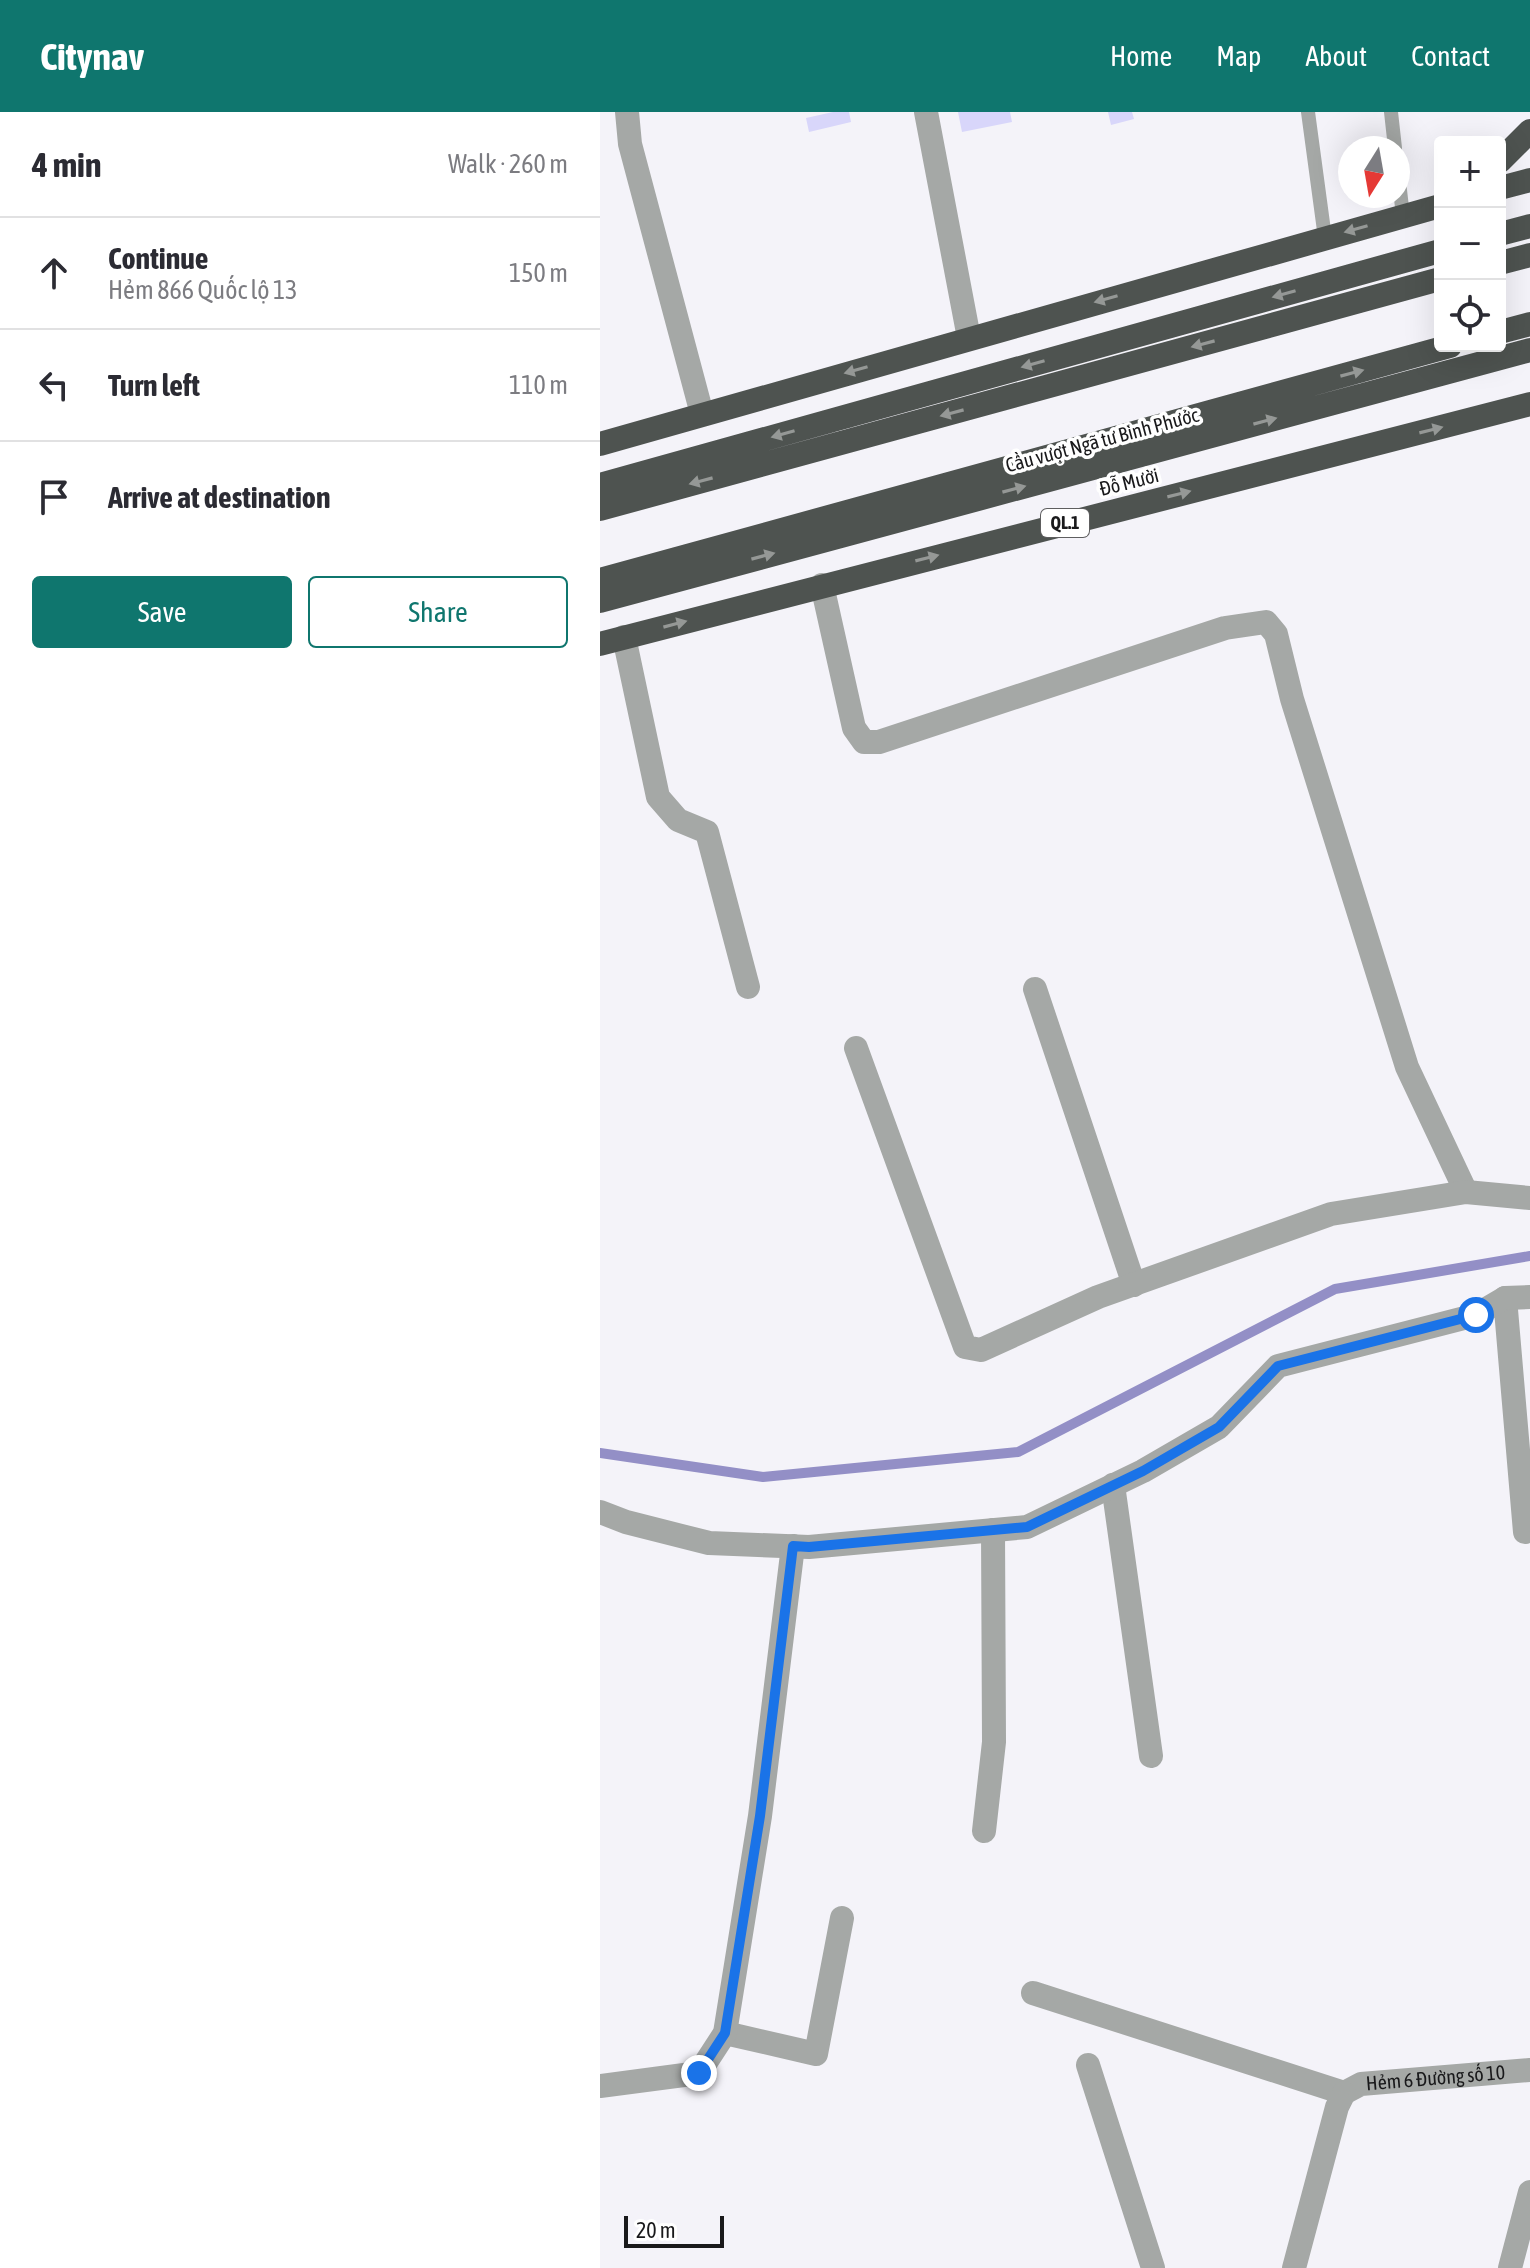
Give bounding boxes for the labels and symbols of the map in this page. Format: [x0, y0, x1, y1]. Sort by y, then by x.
north arrow [1338, 136, 1410, 208]
one-way arrow [1344, 224, 1369, 236]
one-way arrow [1271, 289, 1296, 301]
one-way arrow [1093, 294, 1118, 306]
one-way arrow [1190, 338, 1214, 351]
one-way arrow [1021, 358, 1045, 371]
one-way arrow [843, 364, 867, 377]
one-way arrow [1340, 366, 1365, 378]
street label: Cầu vượt Ngã tư Bình Phước [1003, 403, 1201, 476]
one-way arrow [939, 407, 964, 419]
one-way arrow [1252, 415, 1277, 427]
one-way arrow [1419, 423, 1444, 435]
one-way arrow [770, 428, 795, 440]
street label: Đỗ Mười [1097, 463, 1161, 500]
one-way arrow [689, 476, 714, 488]
one-way arrow [1001, 482, 1026, 494]
one-way arrow [1167, 487, 1192, 500]
road number: QL.1 [1041, 509, 1089, 537]
one-way arrow [751, 549, 775, 562]
one-way arrow [915, 551, 940, 564]
one-way arrow [663, 617, 688, 629]
route start [1458, 1297, 1494, 1333]
route end [681, 2055, 717, 2091]
street label: Hẻm 6 Đường số 10 [1365, 2060, 1506, 2095]
scale bar [624, 2212, 724, 2248]

